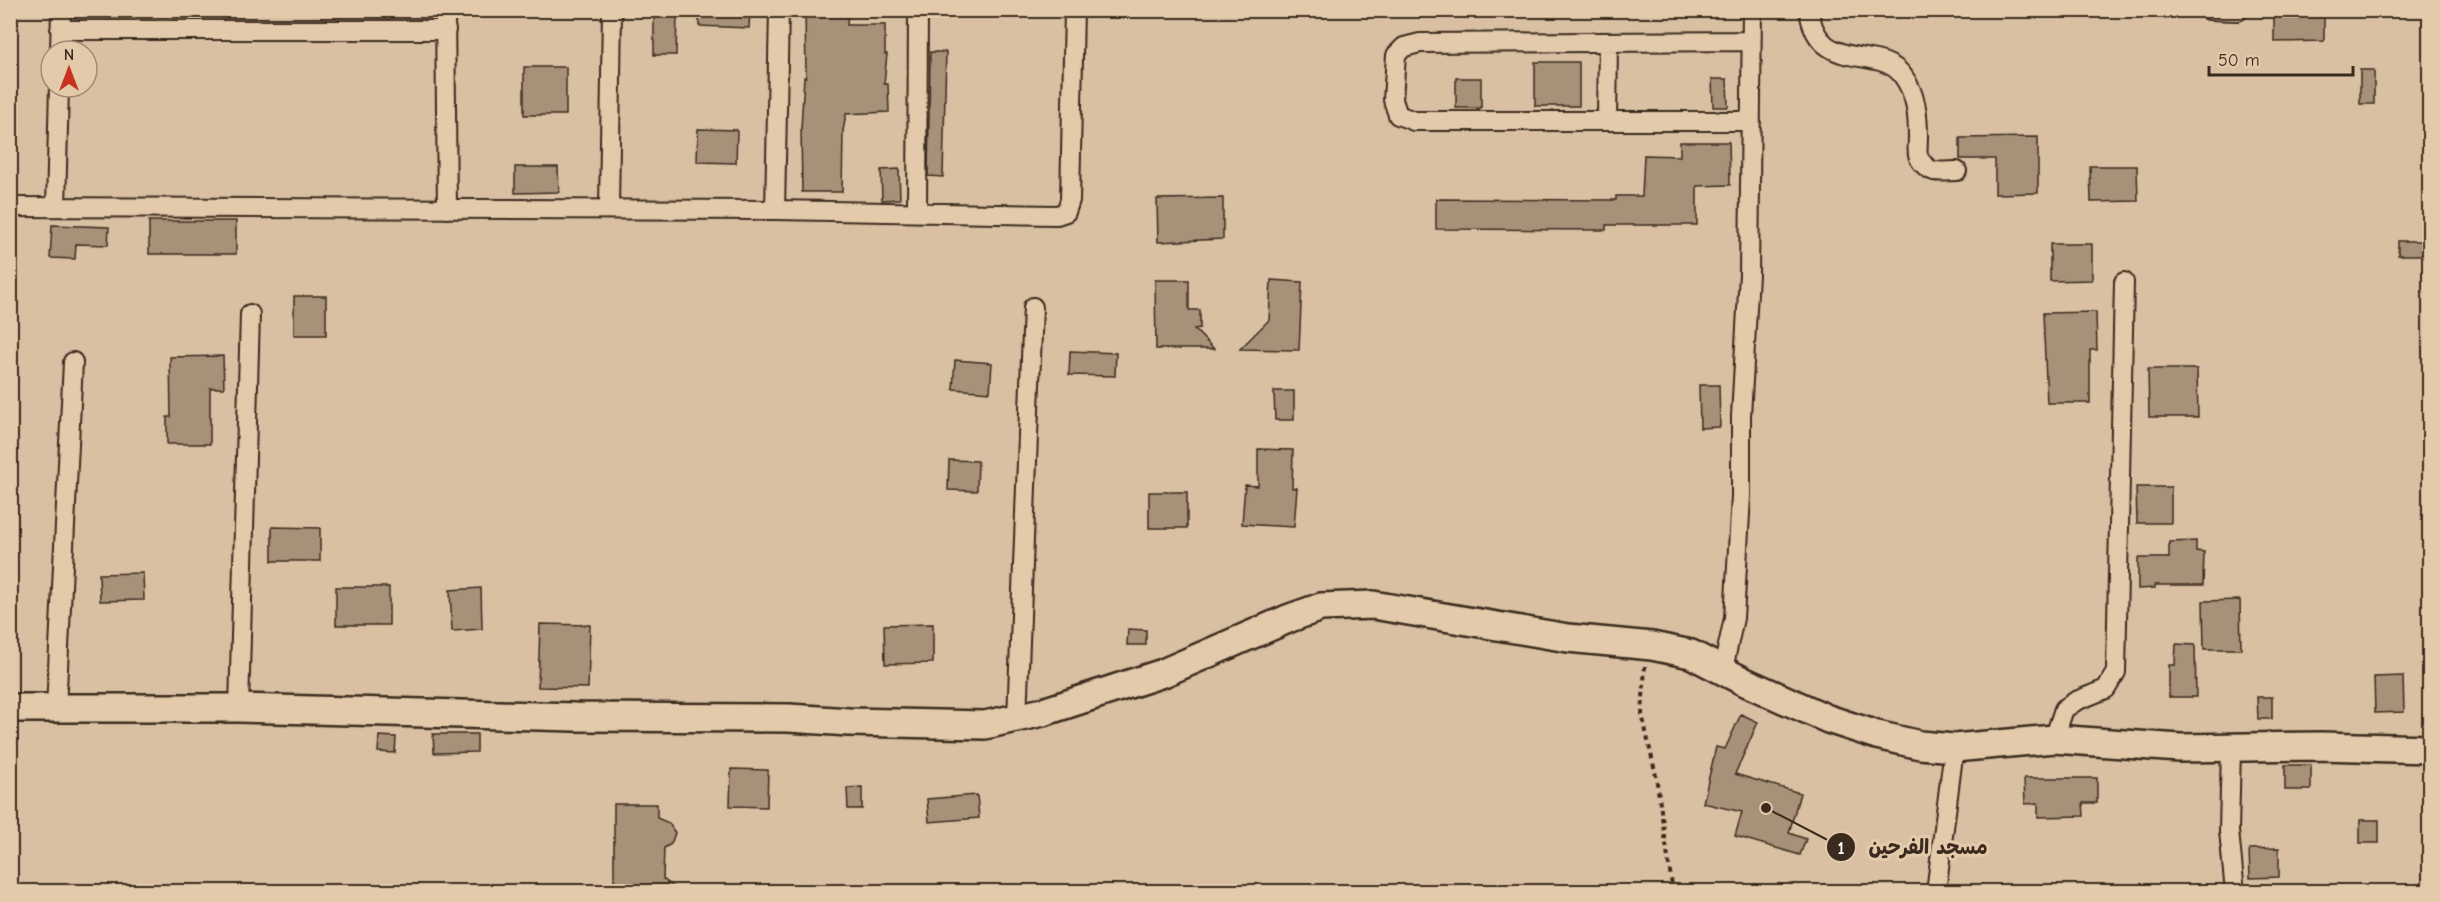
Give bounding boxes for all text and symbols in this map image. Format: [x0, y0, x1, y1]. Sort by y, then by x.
north arrow [39, 39, 99, 99]
scale bar [2209, 39, 2353, 77]
text: N [64, 46, 74, 64]
text: 50 m [2218, 50, 2260, 71]
callout: مسجد الفرحين [1826, 828, 1999, 866]
text: مسجد الفرحين [1868, 836, 1988, 859]
text: 1 [1837, 838, 1845, 859]

